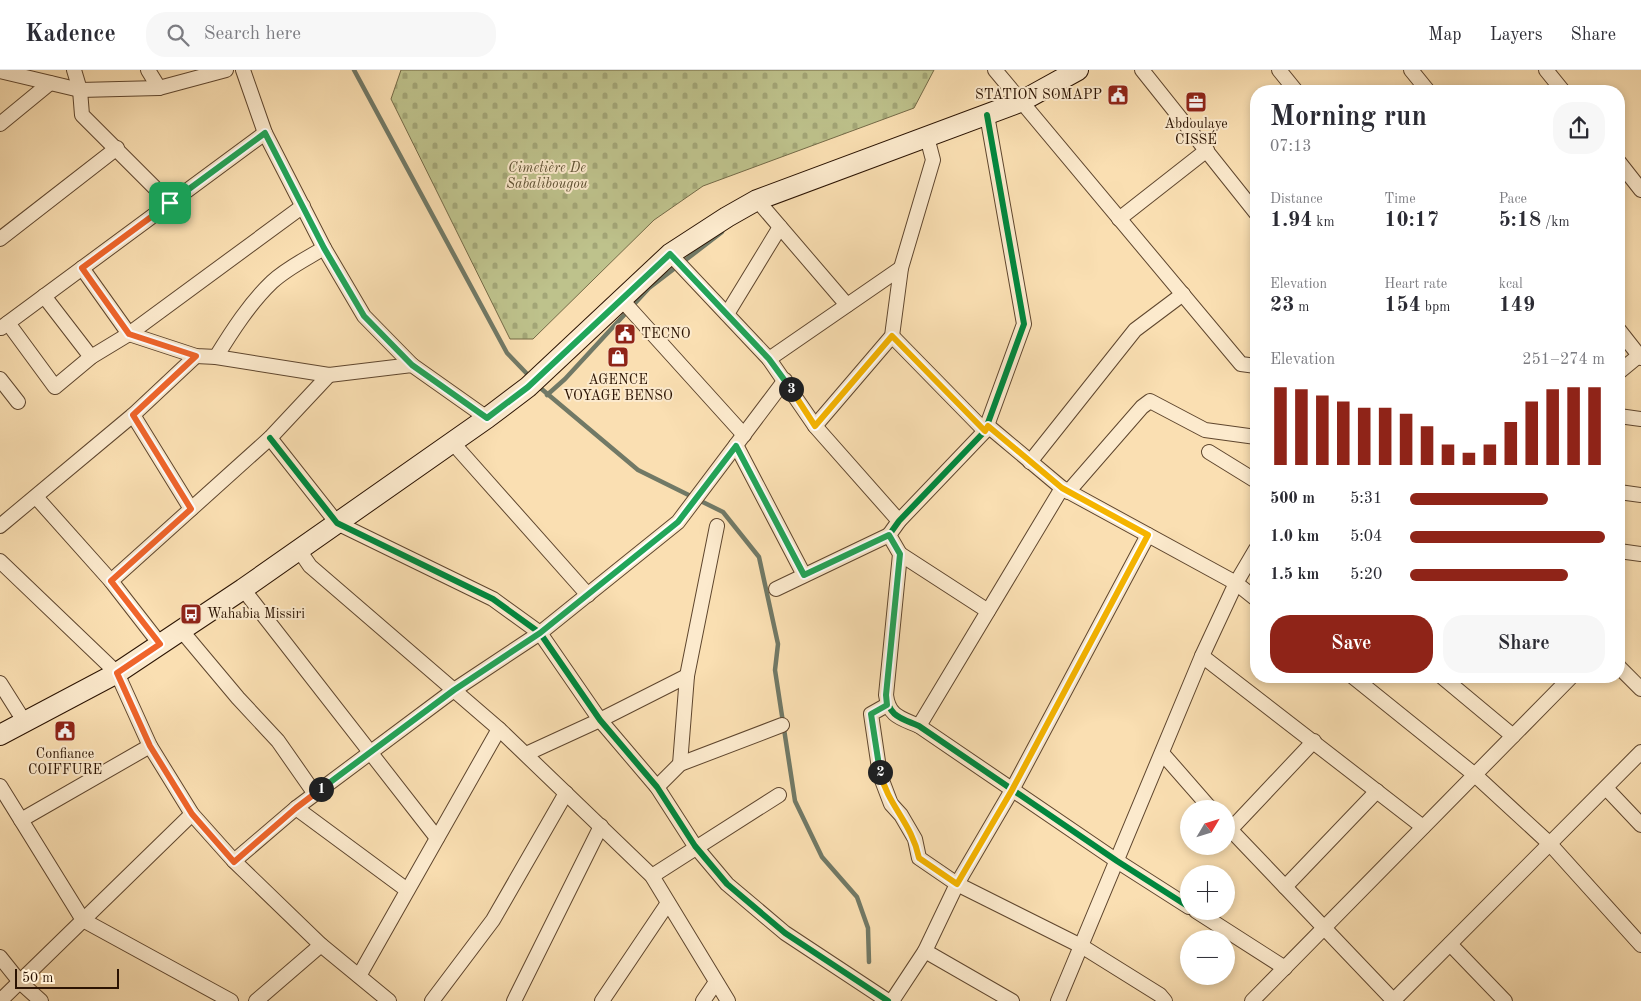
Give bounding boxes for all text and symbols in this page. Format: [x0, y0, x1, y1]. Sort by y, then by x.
search box [146, 12, 496, 57]
icon: search [164, 21, 192, 49]
text: Kadence [25, 23, 116, 47]
text: Search here [204, 25, 301, 44]
text: Map [1428, 26, 1462, 44]
text: Layers [1490, 26, 1542, 44]
text: Share [1570, 26, 1616, 44]
public building icon: STATION SOMAPP [1106, 83, 1130, 107]
place label: STATION SOMAPP [975, 88, 1102, 102]
office icon: Abdoulaye CISSÉ [1184, 90, 1208, 114]
button: share [1553, 102, 1605, 154]
text: Morning run [1270, 104, 1427, 132]
place label: Abdoulaye CISSÉ [1164, 117, 1228, 147]
text: 07:13 [1270, 139, 1312, 155]
park label: Cimetière De Sabalibougou [506, 161, 588, 192]
pin [149, 182, 191, 224]
icon: arrive [156, 189, 184, 217]
text: Distance [1270, 192, 1323, 206]
text: Time [1384, 192, 1416, 206]
text: Pace [1499, 192, 1527, 206]
text: 1.94 [1270, 210, 1312, 231]
text: 10:17 [1384, 210, 1439, 231]
text: 5:18 [1499, 210, 1541, 231]
text: km [1312, 215, 1335, 229]
text: /km [1541, 215, 1570, 229]
text: Elevation [1270, 277, 1327, 291]
text: Heart rate [1384, 277, 1447, 291]
text: kcal [1499, 277, 1523, 291]
text: 23 [1270, 295, 1294, 316]
text: 154 [1384, 295, 1421, 316]
text: 149 [1499, 295, 1535, 316]
text: m [1294, 300, 1309, 314]
text: bpm [1421, 300, 1450, 314]
public building icon: TECNO [613, 322, 637, 346]
place label: TECNO [641, 327, 691, 341]
shop icon: AGENCE VOYAGE BENSO [606, 345, 630, 369]
text: Elevation [1270, 352, 1335, 368]
text: 251–274 m [1522, 352, 1605, 368]
place label: AGENCE VOYAGE BENSO [563, 373, 673, 403]
pin: 3 [778, 376, 804, 402]
text: 3 [787, 382, 796, 396]
text: 500 m [1270, 491, 1315, 507]
text: 5:31 [1350, 491, 1382, 507]
text: 1.0 km [1270, 529, 1319, 545]
text: 5:04 [1350, 529, 1382, 545]
text: 1.5 km [1270, 567, 1319, 583]
text: 5:20 [1350, 567, 1382, 583]
bus stop icon: Wahabia Missiri [179, 602, 203, 626]
place label: Wahabia Missiri [207, 607, 305, 621]
button: Save [1270, 615, 1433, 673]
button: Share [1443, 615, 1605, 673]
public building icon: Confiance COIFFURE [53, 719, 77, 743]
place label: Confiance COIFFURE [28, 747, 102, 777]
pin: 2 [868, 760, 892, 784]
text: 2 [876, 765, 885, 779]
pin: 1 [308, 776, 334, 802]
text: 1 [317, 782, 326, 796]
north arrow [1180, 800, 1235, 855]
map controls [1180, 800, 1235, 985]
button: + [1180, 865, 1235, 920]
button: − [1180, 930, 1235, 985]
scale bar [15, 966, 119, 989]
text: 50 m [22, 971, 53, 985]

